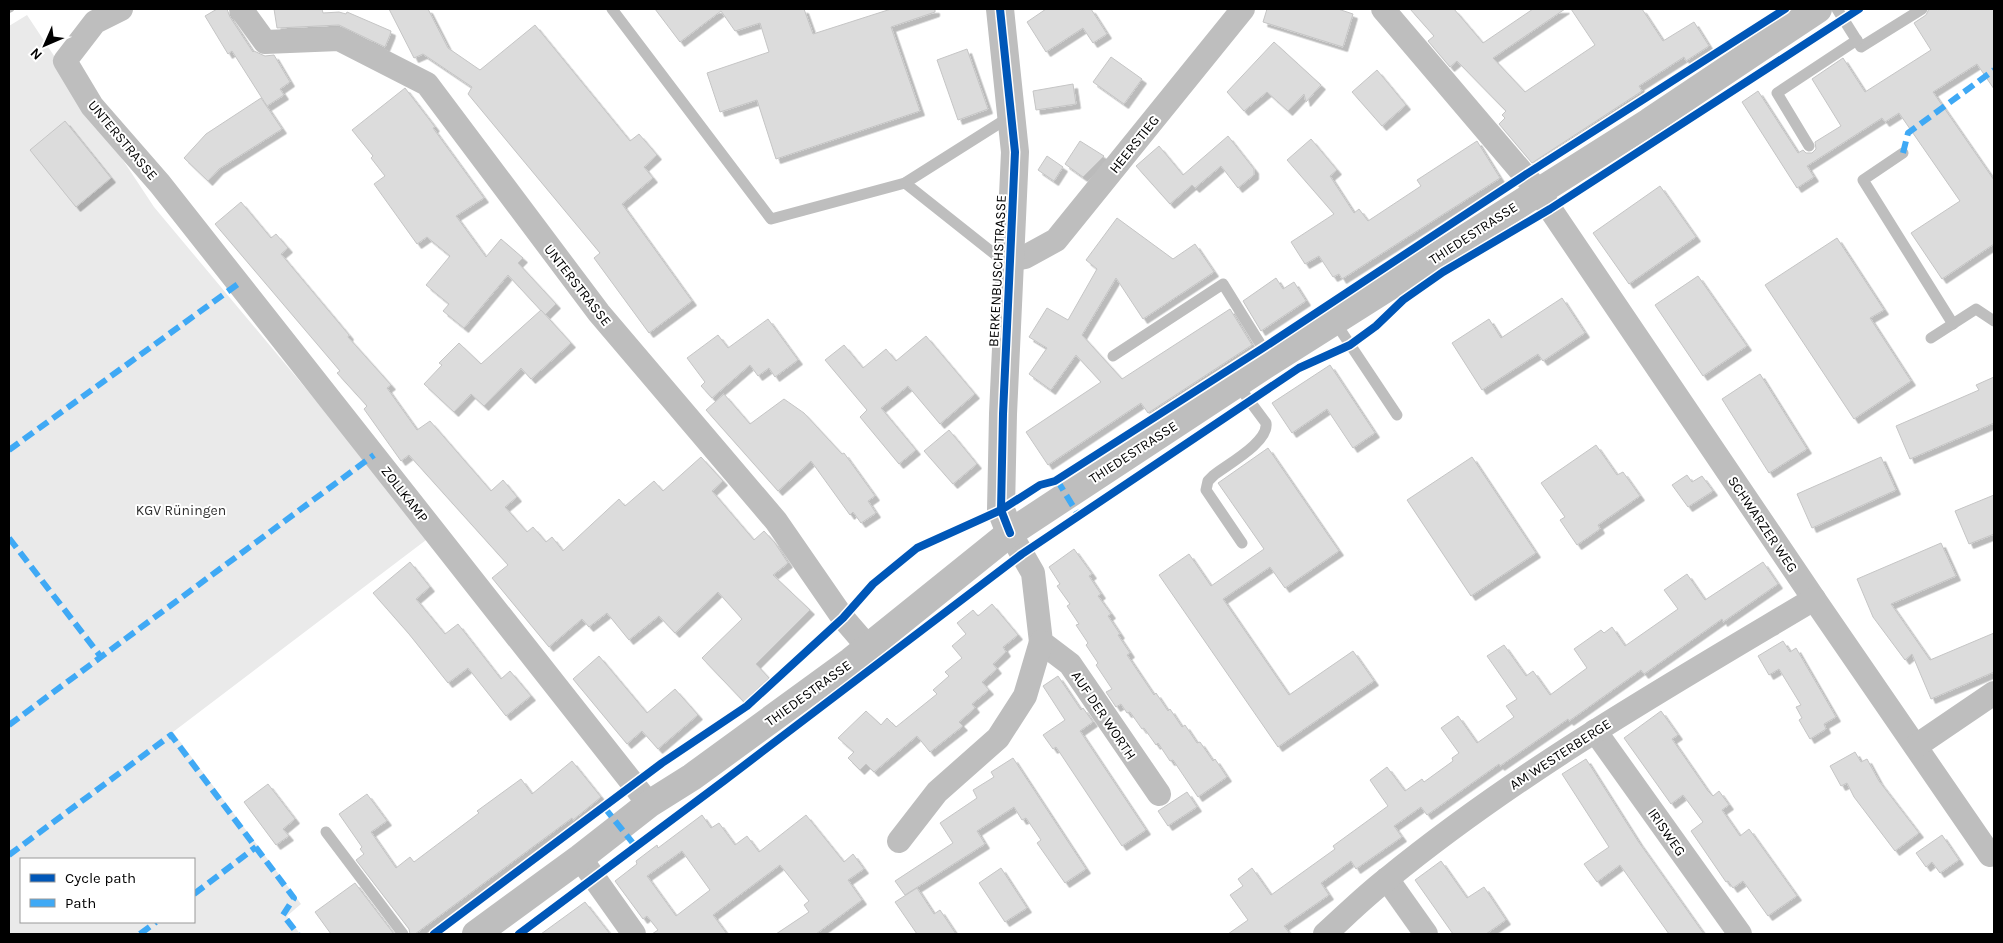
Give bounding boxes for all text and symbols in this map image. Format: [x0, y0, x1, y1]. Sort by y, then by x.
north arrow [20, 20, 70, 70]
text: N [27, 44, 46, 63]
street label: UNTERSTRASSE [84, 97, 161, 184]
street label: HEERSTIEG [1106, 112, 1163, 177]
street label: BERKENBUSCHSTRASSE [985, 195, 1010, 347]
street label: THIEDESTRASSE [1426, 198, 1521, 268]
street label: UNTERSTRASSE [540, 241, 615, 330]
street label: THIEDESTRASSE [1086, 417, 1181, 487]
street label: ZOLLKAMP [377, 463, 432, 526]
street label: SCHWARZER WEG [1724, 473, 1801, 576]
park label: KGV Rüningen [136, 502, 226, 519]
street label: THIEDESTRASSE [762, 657, 855, 730]
street label: AUF DER WORTH [1068, 668, 1140, 763]
street label: AM WESTERBERGE [1506, 715, 1614, 794]
street label: IRISWEG [1644, 805, 1689, 859]
legend [20, 858, 195, 923]
text: Cycle path [65, 869, 136, 887]
text: Path [65, 894, 96, 912]

